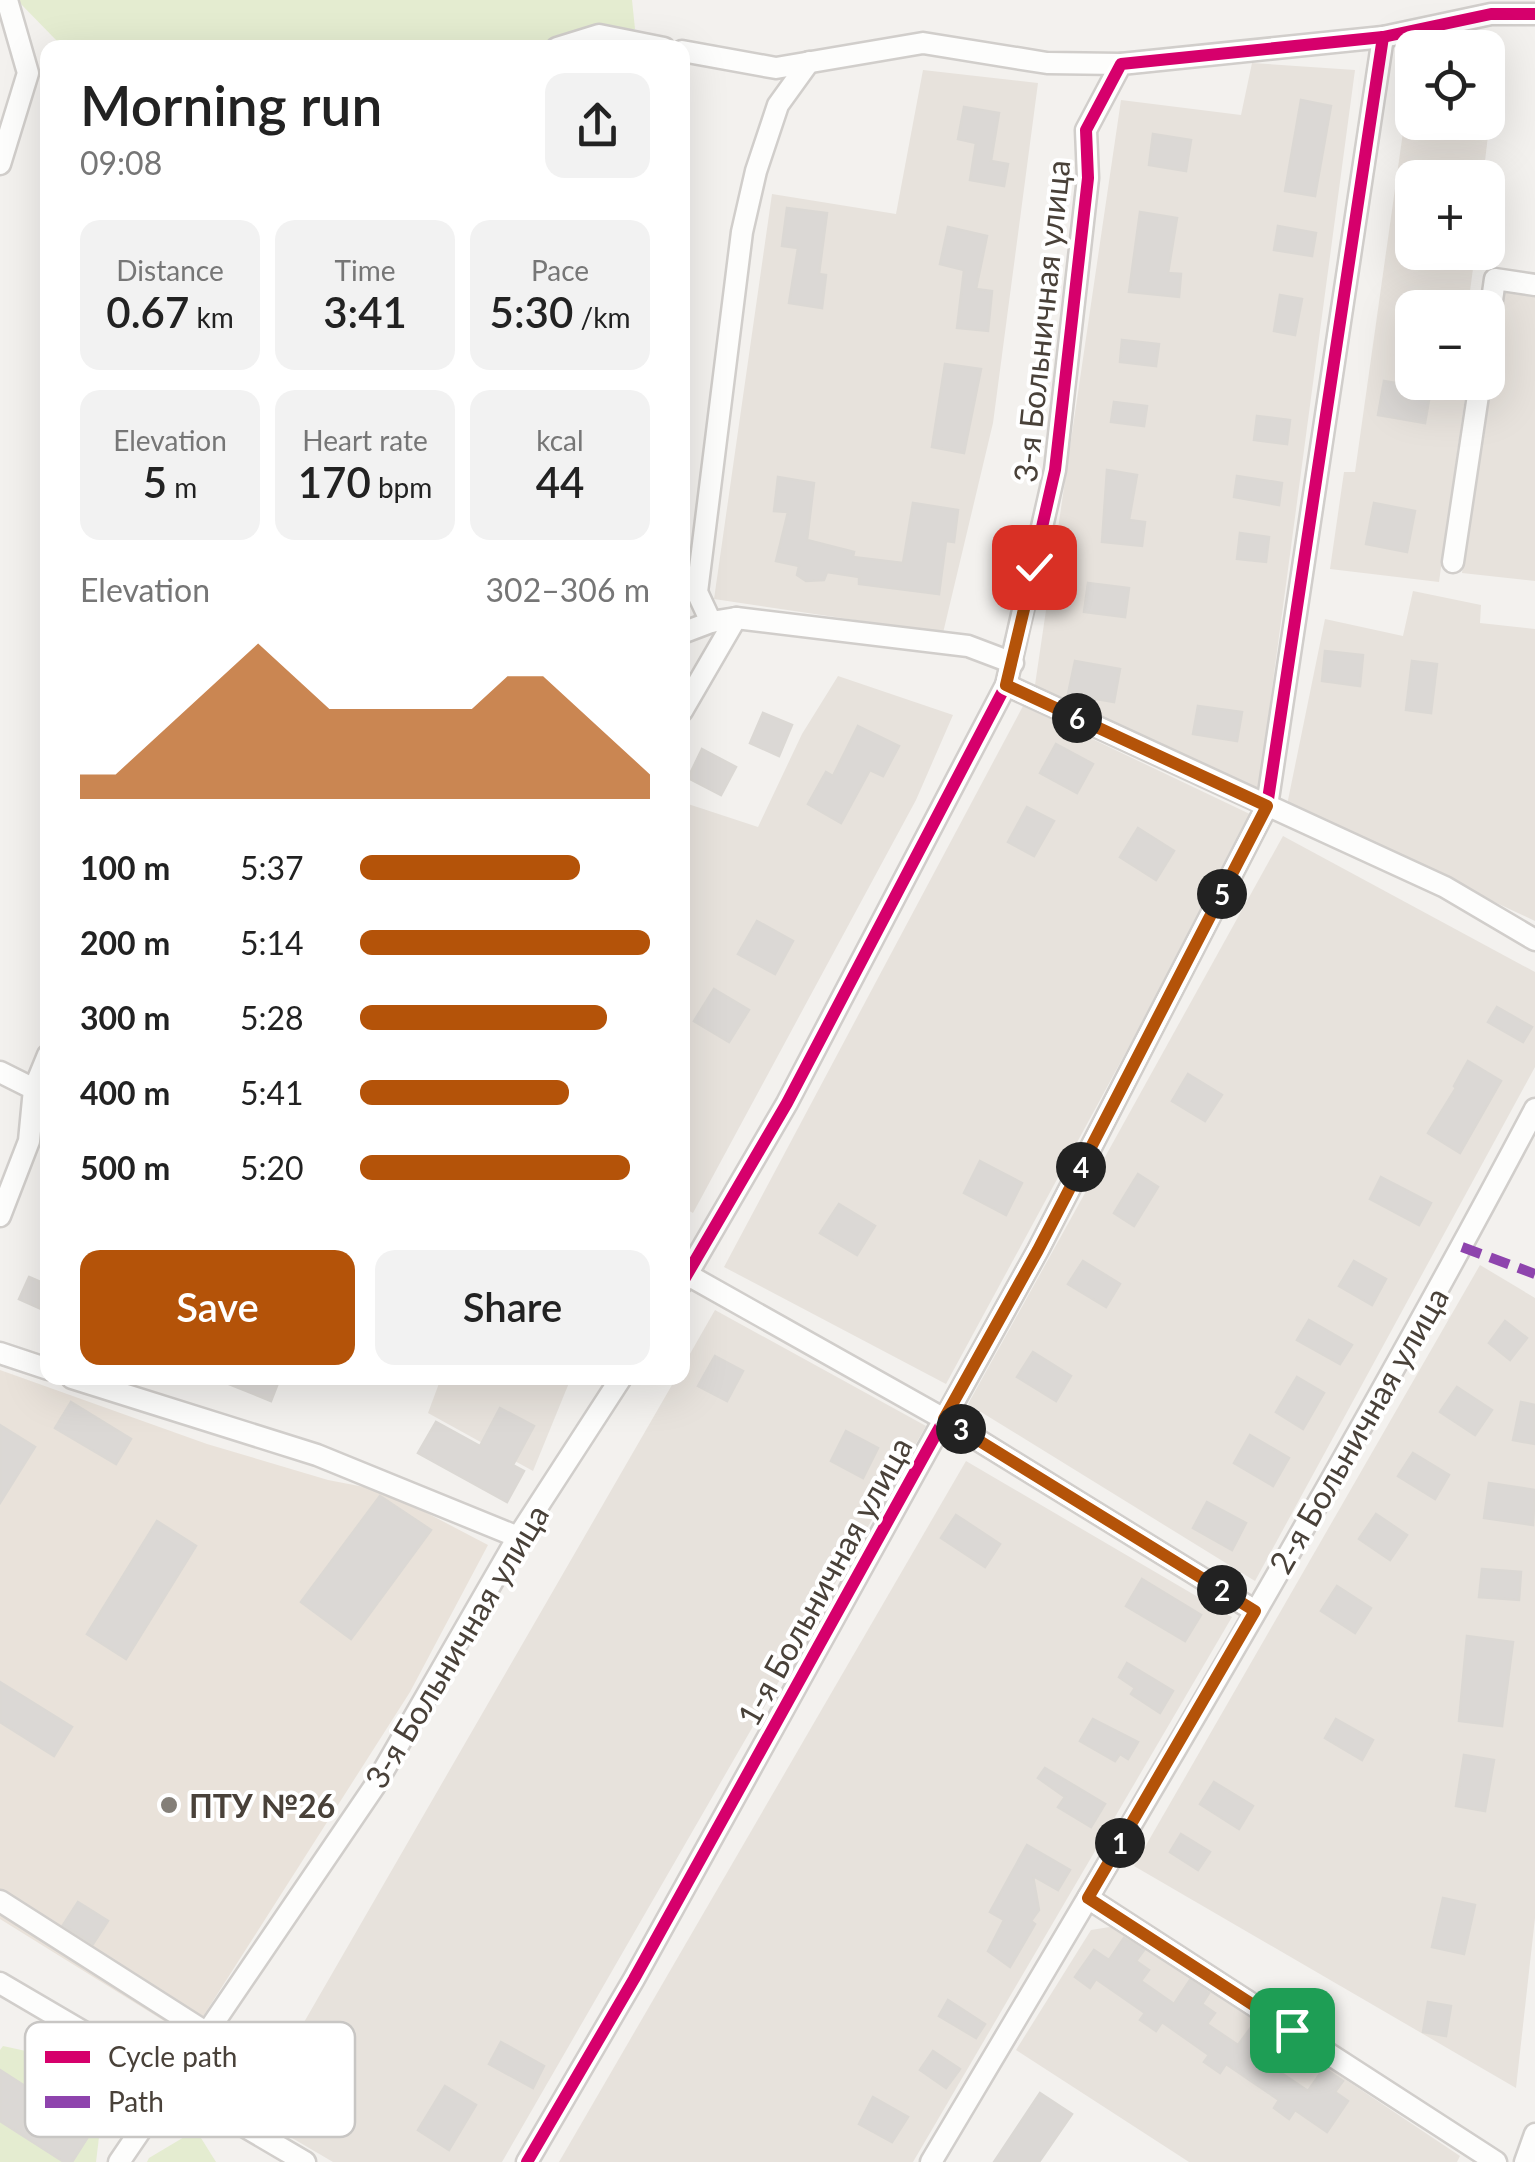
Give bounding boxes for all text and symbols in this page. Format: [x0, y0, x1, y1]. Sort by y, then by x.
map controls [1395, 30, 1505, 400]
button: locate [1395, 30, 1505, 140]
text: Morning run [80, 72, 382, 138]
button: share [545, 73, 650, 178]
text: 09:08 [80, 143, 162, 182]
street label: 3-я Больничная улица [1005, 158, 1077, 484]
button: + [1395, 160, 1505, 270]
text: Distance [116, 253, 224, 287]
text: Time [335, 253, 395, 287]
text: Pace [531, 253, 589, 287]
text: 0.67 [106, 287, 189, 337]
text: 3:41 [323, 287, 407, 337]
text: 5:30 [490, 287, 573, 337]
button: − [1395, 290, 1505, 400]
text: km [189, 300, 234, 334]
text: /km [573, 300, 630, 334]
text: Elevation [113, 423, 227, 457]
text: Heart rate [302, 423, 428, 457]
text: kcal [536, 423, 584, 457]
text: 5 [143, 457, 167, 507]
text: 170 [298, 457, 371, 507]
text: 44 [536, 457, 584, 507]
text: m [167, 470, 197, 504]
text: bpm [371, 470, 432, 504]
pin [992, 525, 1077, 610]
icon: check [1007, 540, 1062, 595]
text: Elevation [80, 570, 210, 609]
text: 302–306 m [486, 570, 650, 609]
pin: 6 [1052, 693, 1102, 743]
text: 6 [1069, 701, 1085, 735]
text: 100 m [80, 848, 170, 887]
text: 5:37 [240, 848, 304, 887]
pin: 5 [1197, 869, 1247, 919]
text: 5 [1214, 877, 1230, 911]
text: 200 m [80, 923, 170, 962]
text: 5:14 [240, 923, 304, 962]
text: 300 m [80, 998, 170, 1037]
text: 5:28 [240, 998, 304, 1037]
text: 400 m [80, 1073, 170, 1112]
text: 5:41 [240, 1073, 304, 1112]
pin: 4 [1056, 1142, 1106, 1192]
text: 500 m [80, 1148, 170, 1187]
text: 5:20 [240, 1148, 304, 1187]
text: 4 [1073, 1150, 1089, 1184]
button: Save [80, 1250, 355, 1365]
button: Share [375, 1250, 650, 1365]
street label: 2-я Больничная улица [1260, 1280, 1456, 1580]
pin: 3 [936, 1404, 986, 1454]
text: 3 [953, 1412, 969, 1446]
street label: 1-я Больничная улица [728, 1430, 920, 1732]
street label: 3-я Больничная улица [356, 1497, 556, 1795]
pin: 2 [1197, 1565, 1247, 1615]
text: 2 [1214, 1573, 1230, 1607]
place label: ПТУ №26 [189, 1786, 335, 1825]
marker: ПТУ №26 [158, 1794, 180, 1816]
pin: 1 [1095, 1818, 1145, 1868]
text: 1 [1112, 1826, 1128, 1860]
pin [1250, 1988, 1335, 2073]
icon: arrive [1265, 2003, 1320, 2058]
legend [25, 2022, 355, 2137]
text: Cycle path [108, 2039, 237, 2073]
text: Path [108, 2084, 164, 2118]

